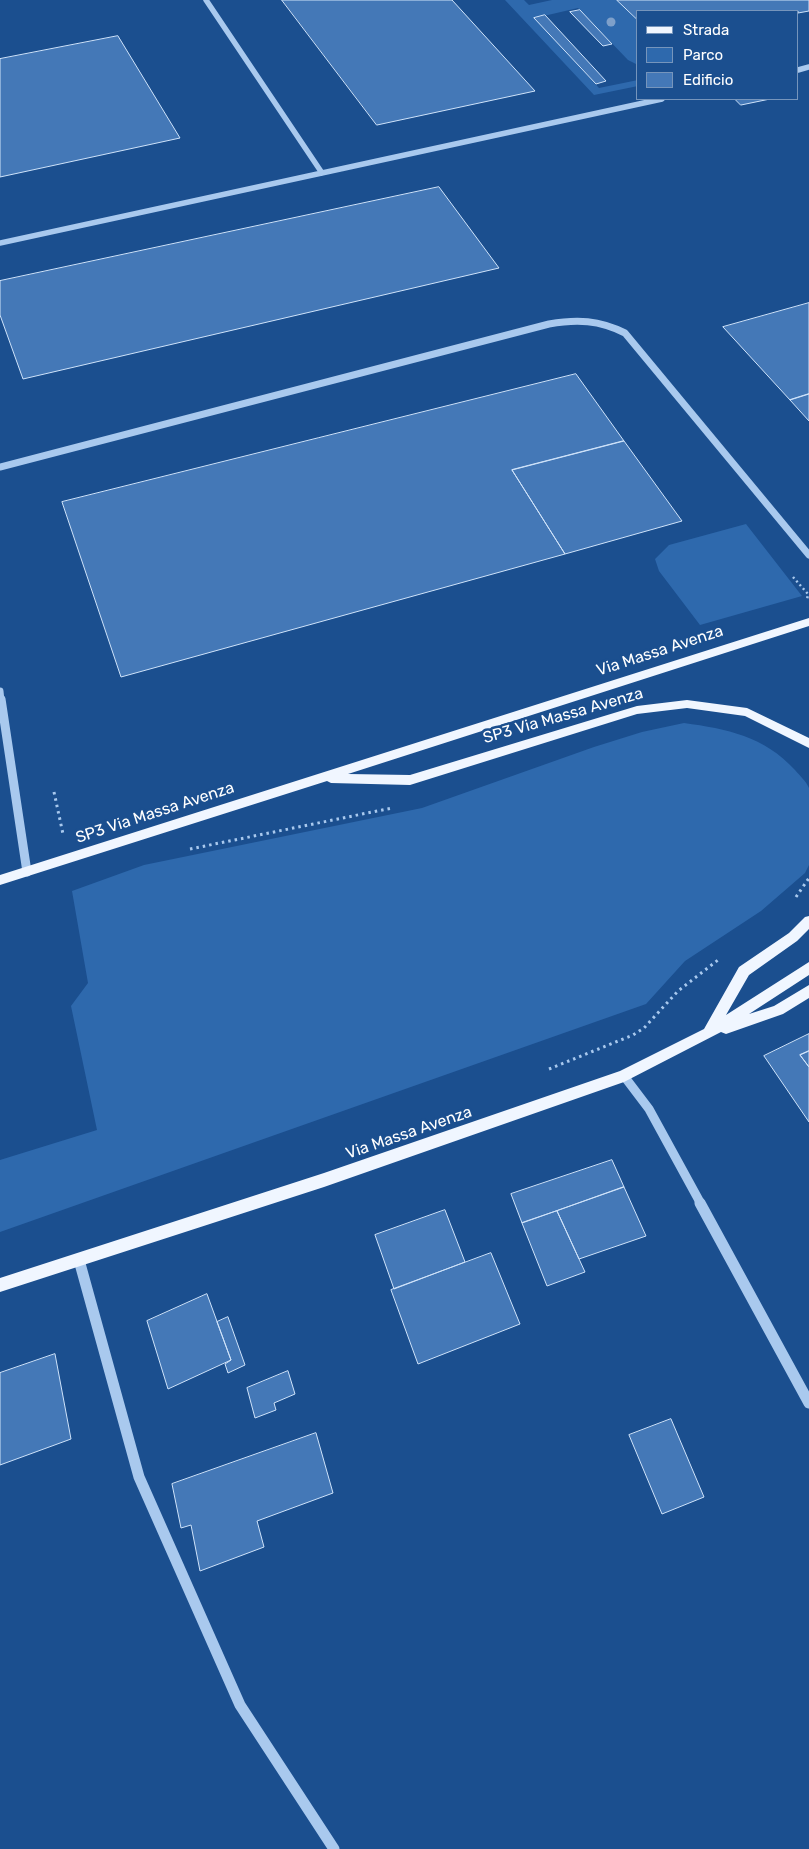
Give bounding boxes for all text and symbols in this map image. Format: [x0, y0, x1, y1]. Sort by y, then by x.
legend [636, 10, 799, 100]
text: Strada [683, 21, 729, 39]
text: Parco [683, 46, 723, 64]
text: Edificio [683, 71, 733, 89]
street label: Via Massa Avenza [594, 621, 726, 681]
street label: SP3 Via Massa Avenza [481, 684, 645, 748]
street label: SP3 Via Massa Avenza [73, 778, 237, 848]
street label: Via Massa Avenza [343, 1102, 475, 1164]

